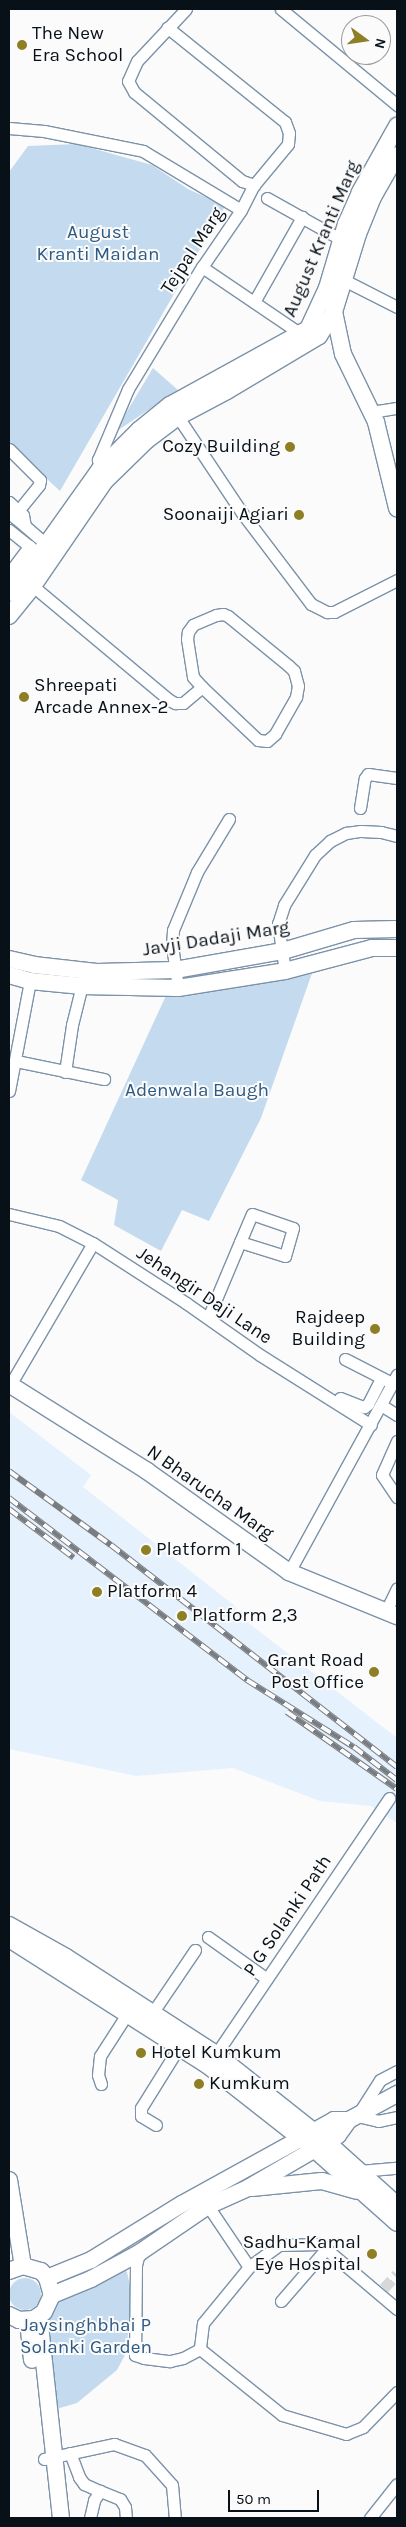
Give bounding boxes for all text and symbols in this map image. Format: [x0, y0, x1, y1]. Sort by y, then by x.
north arrow [341, 15, 391, 65]
place label: The New Era School [32, 23, 123, 67]
text: N [371, 37, 390, 50]
marker: The New Era School [16, 39, 28, 51]
street label: August Kranti Marg [279, 157, 365, 321]
street label: Tejpal Marg [156, 203, 230, 299]
park label: August Kranti Maidan [36, 222, 160, 266]
place label: Cozy Building [162, 436, 280, 458]
marker: Cozy Building [284, 441, 296, 453]
place label: Soonaiji Agiari [163, 504, 289, 526]
marker: Soonaiji Agiari [293, 509, 305, 521]
place label: Shreepati Arcade Annex-2 [34, 675, 169, 719]
marker: Shreepati Arcade Annex-2 [18, 691, 30, 703]
street label: Javji Dadaji Marg [141, 916, 291, 962]
park label: Adenwala Baugh [125, 1080, 269, 1102]
street label: Jehangir Daji Lane [132, 1242, 276, 1350]
place label: Rajdeep Building [292, 1307, 365, 1351]
marker: Rajdeep Building [369, 1323, 381, 1335]
street label: N Bharucha Marg [142, 1441, 278, 1545]
place label: Platform 1 [156, 1539, 242, 1561]
marker: Platform 1 [140, 1544, 152, 1556]
place label: Platform 4 [107, 1581, 197, 1603]
marker: Platform 4 [91, 1586, 103, 1598]
place label: Platform 2,3 [192, 1605, 298, 1627]
marker: Platform 2,3 [176, 1610, 188, 1622]
place label: Grant Road Post Office [268, 1650, 364, 1694]
marker: Grant Road Post Office [368, 1666, 380, 1678]
street label: P G Solanki Path [239, 1851, 337, 1981]
place label: Hotel Kumkum [151, 2042, 282, 2064]
marker: Hotel Kumkum [135, 2047, 147, 2059]
place label: Kumkum [209, 2073, 290, 2095]
marker: Kumkum [193, 2078, 205, 2090]
place label: Sadhu-Kamal Eye Hospital [243, 2232, 361, 2276]
marker: Sadhu-Kamal Eye Hospital [365, 2247, 379, 2261]
park label: Jaysinghbhai P Solanki Garden [20, 2315, 152, 2359]
scale bar [231, 2480, 322, 2512]
text: 50 m [236, 2490, 271, 2508]

